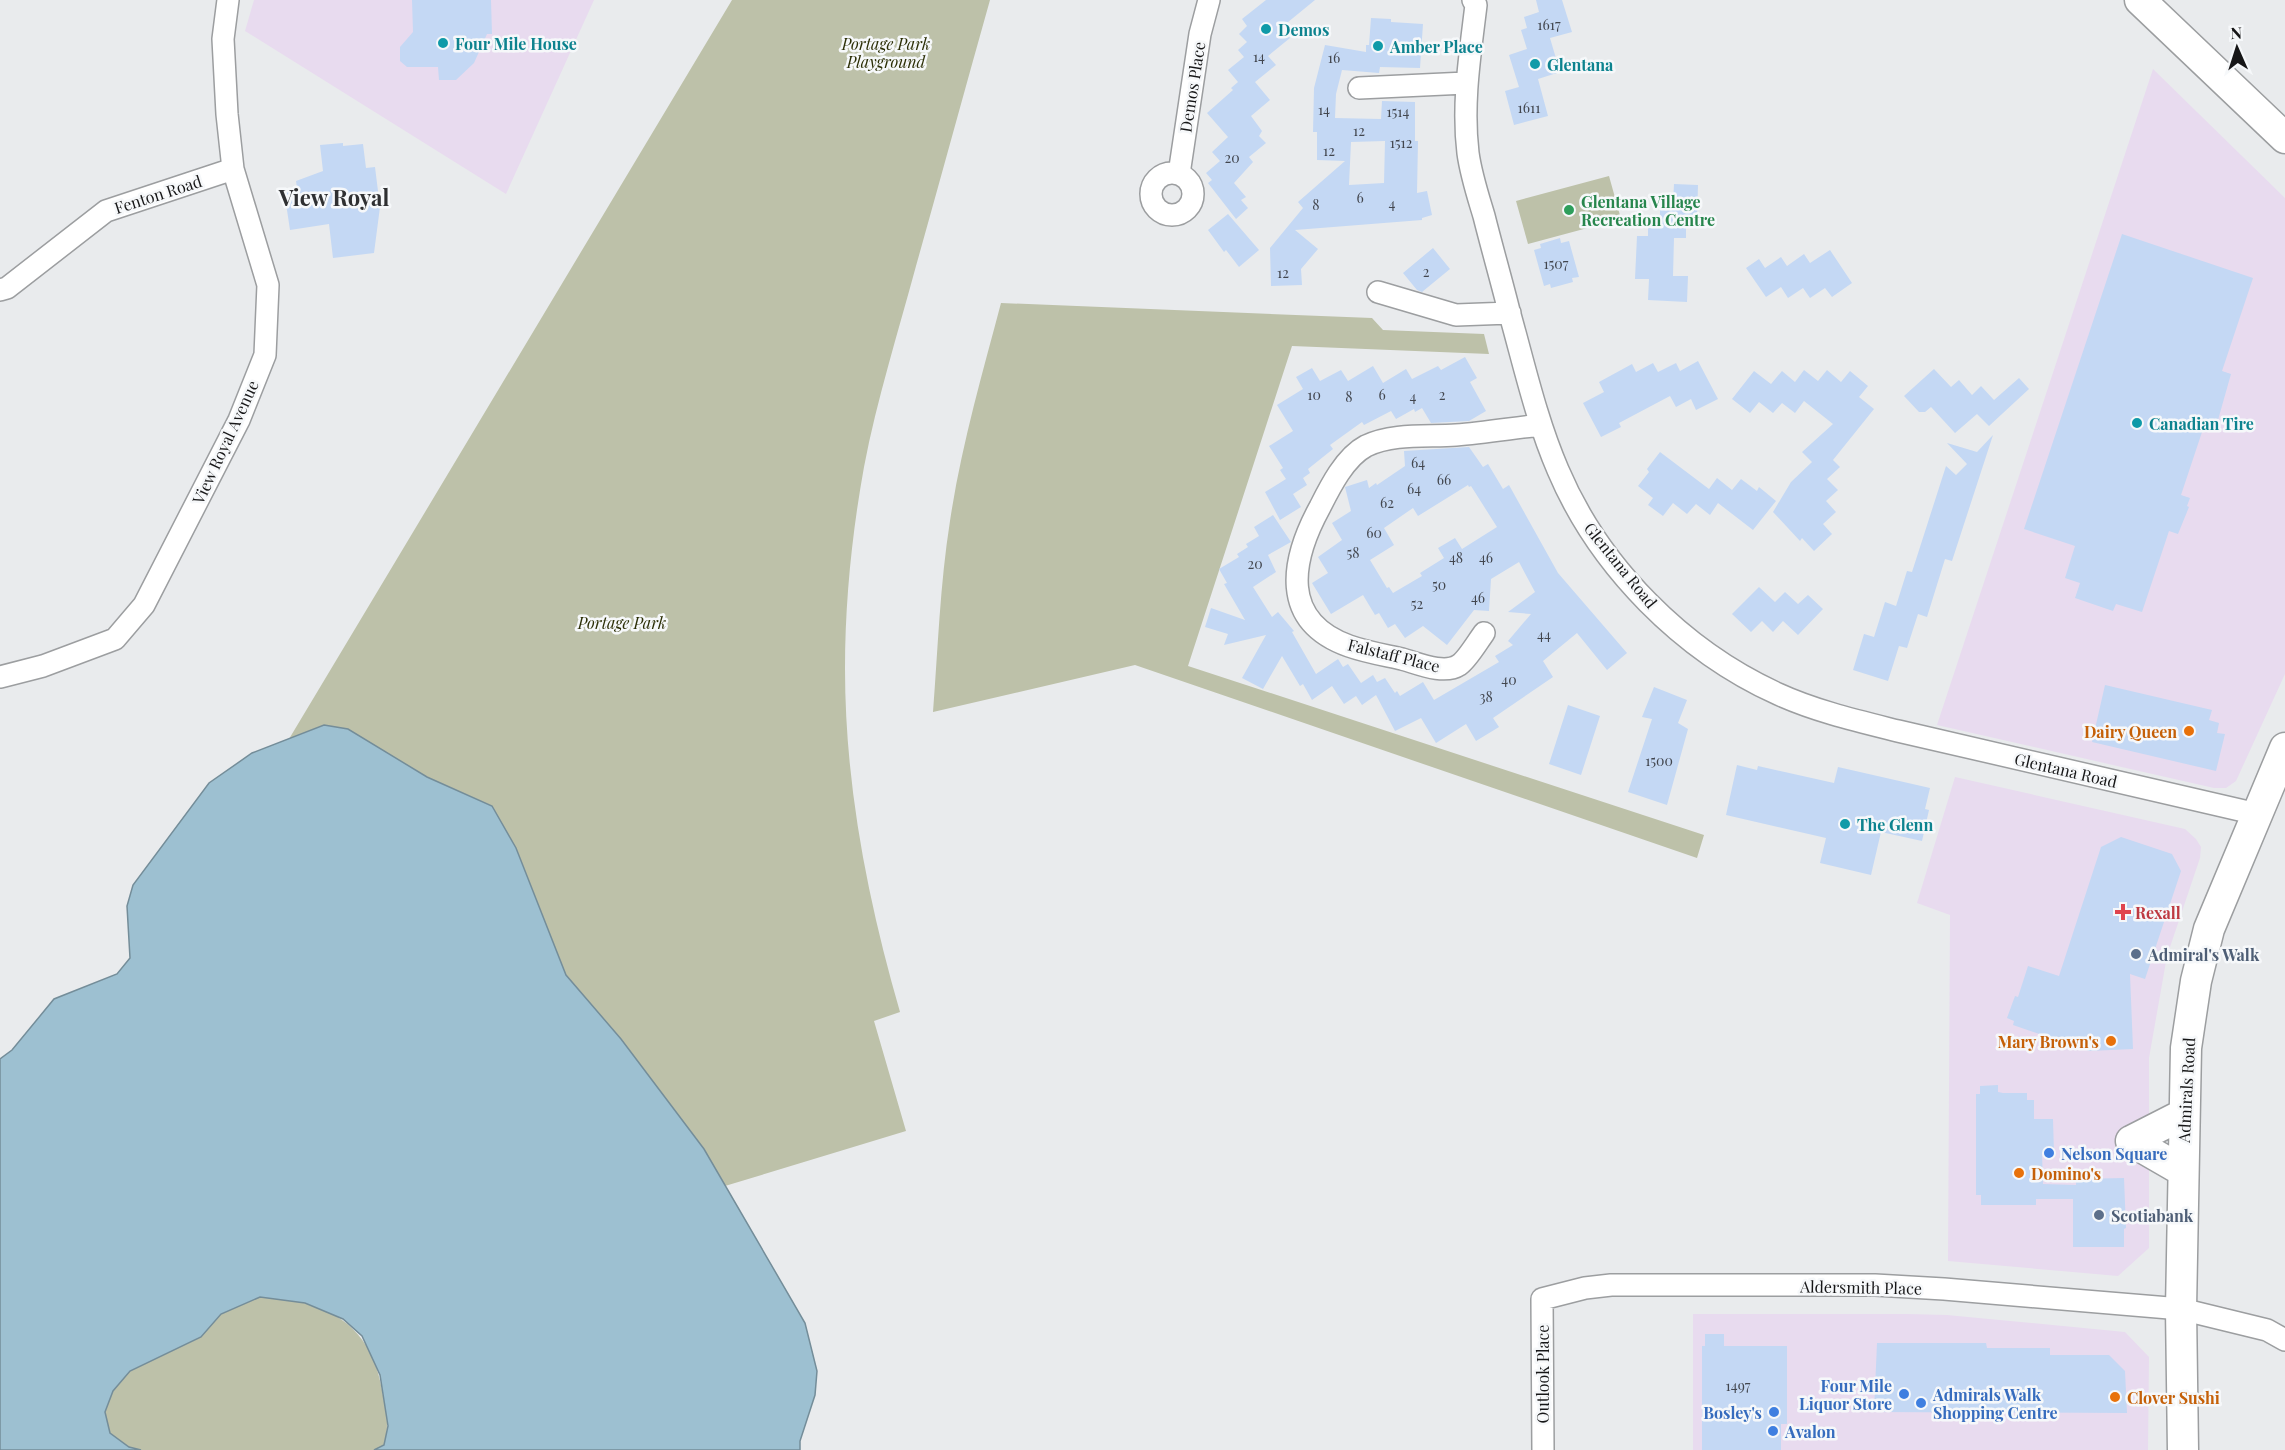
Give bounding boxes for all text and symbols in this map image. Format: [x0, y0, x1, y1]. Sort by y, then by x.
house number: 1617 [1537, 15, 1561, 34]
north arrow [2207, 18, 2267, 78]
place label: Demos [1278, 19, 1329, 40]
marker: Demos [1259, 22, 1273, 36]
text: N [2230, 22, 2243, 43]
place label: Four Mile House [455, 33, 577, 54]
park label: Portage Park Playground [841, 33, 930, 72]
marker: Four Mile House [436, 36, 450, 50]
place label: Amber Place [1389, 36, 1483, 57]
marker: Amber Place [1371, 39, 1385, 53]
street label: Demos Place [1174, 40, 1210, 134]
house number: 14 [1253, 47, 1265, 66]
house number: 16 [1328, 48, 1340, 67]
place label: Glentana [1547, 54, 1614, 75]
marker: Glentana [1528, 57, 1542, 71]
house number: 1611 [1518, 98, 1540, 117]
house number: 14 [1318, 100, 1330, 119]
house number: 1514 [1387, 102, 1410, 121]
house number: 12 [1353, 121, 1365, 140]
house number: 1512 [1390, 133, 1413, 152]
house number: 12 [1323, 141, 1335, 160]
house number: 20 [1224, 148, 1240, 167]
street label: Fenton Road [112, 170, 204, 218]
district label: View Royal [278, 182, 389, 212]
house number: 6 [1356, 188, 1364, 207]
place label: Glentana Village Recreation Centre [1581, 191, 1715, 230]
house number: 4 [1389, 194, 1396, 213]
house number: 8 [1312, 195, 1320, 214]
marker: Glentana Village Recreation Centre [1562, 203, 1576, 217]
house number: 1507 [1544, 254, 1569, 273]
house number: 2 [1423, 262, 1430, 281]
house number: 12 [1277, 263, 1289, 282]
street label: View Royal Avenue [187, 377, 263, 508]
house number: 10 [1307, 385, 1321, 404]
house number: 6 [1378, 385, 1386, 404]
house number: 2 [1439, 385, 1446, 404]
house number: 8 [1345, 387, 1353, 406]
house number: 4 [1410, 387, 1417, 406]
place label: Canadian Tire [2149, 413, 2254, 434]
marker: Canadian Tire [2130, 416, 2144, 430]
house number: 64 [1411, 453, 1425, 472]
house number: 66 [1437, 470, 1451, 489]
house number: 64 [1407, 479, 1421, 498]
house number: 62 [1380, 493, 1394, 512]
street label: Glentana Road [1580, 518, 1662, 612]
house number: 60 [1366, 523, 1382, 542]
house number: 58 [1346, 543, 1360, 562]
house number: 48 [1449, 548, 1463, 567]
house number: 46 [1479, 548, 1493, 567]
house number: 20 [1247, 554, 1263, 573]
house number: 50 [1432, 575, 1446, 594]
house number: 46 [1471, 588, 1485, 607]
house number: 52 [1411, 594, 1424, 613]
park label: Portage Park [577, 612, 666, 633]
house number: 44 [1537, 625, 1551, 644]
street label: Falstaff Place [1346, 633, 1442, 677]
house number: 40 [1501, 670, 1517, 689]
house number: 38 [1479, 687, 1493, 706]
place label: Dairy Queen [2084, 721, 2177, 742]
marker: Dairy Queen [2182, 724, 2196, 738]
street label: Glentana Road [2013, 748, 2119, 792]
house number: 1500 [1645, 751, 1673, 770]
place label: The Glenn [1857, 814, 1933, 835]
marker: The Glenn [1838, 817, 1852, 831]
place label: Rexall [2135, 902, 2181, 923]
marker: Rexall [2116, 905, 2130, 919]
place label: Admiral's Walk [2147, 944, 2260, 965]
marker: Admiral's Walk [2129, 947, 2143, 961]
place label: Mary Brown's [1998, 1031, 2099, 1052]
marker: Mary Brown's [2104, 1034, 2118, 1048]
street label: Admirals Road [2173, 1037, 2199, 1144]
place label: Nelson Square [2061, 1143, 2167, 1164]
marker: Nelson Square [2042, 1146, 2056, 1160]
place label: Domino's [2031, 1163, 2101, 1184]
marker: Domino's [2012, 1166, 2026, 1180]
place label: Scotiabank [2111, 1205, 2194, 1226]
marker: Scotiabank [2092, 1208, 2106, 1222]
street label: Aldersmith Place [1799, 1275, 1922, 1299]
street label: Outlook Place [1532, 1325, 1553, 1423]
place label: Four Mile Liquor Store [1799, 1375, 1892, 1414]
house number: 1497 [1726, 1376, 1751, 1395]
place label: Admirals Walk Shopping Centre [1932, 1384, 2058, 1423]
marker: Four Mile Liquor Store [1897, 1387, 1911, 1401]
place label: Clover Sushi [2127, 1387, 2220, 1408]
marker: Clover Sushi [2108, 1390, 2122, 1404]
marker: Admirals Walk Shopping Centre [1914, 1396, 1928, 1410]
place label: Bosley's [1703, 1402, 1762, 1423]
marker: Bosley's [1767, 1405, 1781, 1419]
place label: Avalon [1784, 1421, 1836, 1442]
marker: Avalon [1766, 1424, 1780, 1438]

